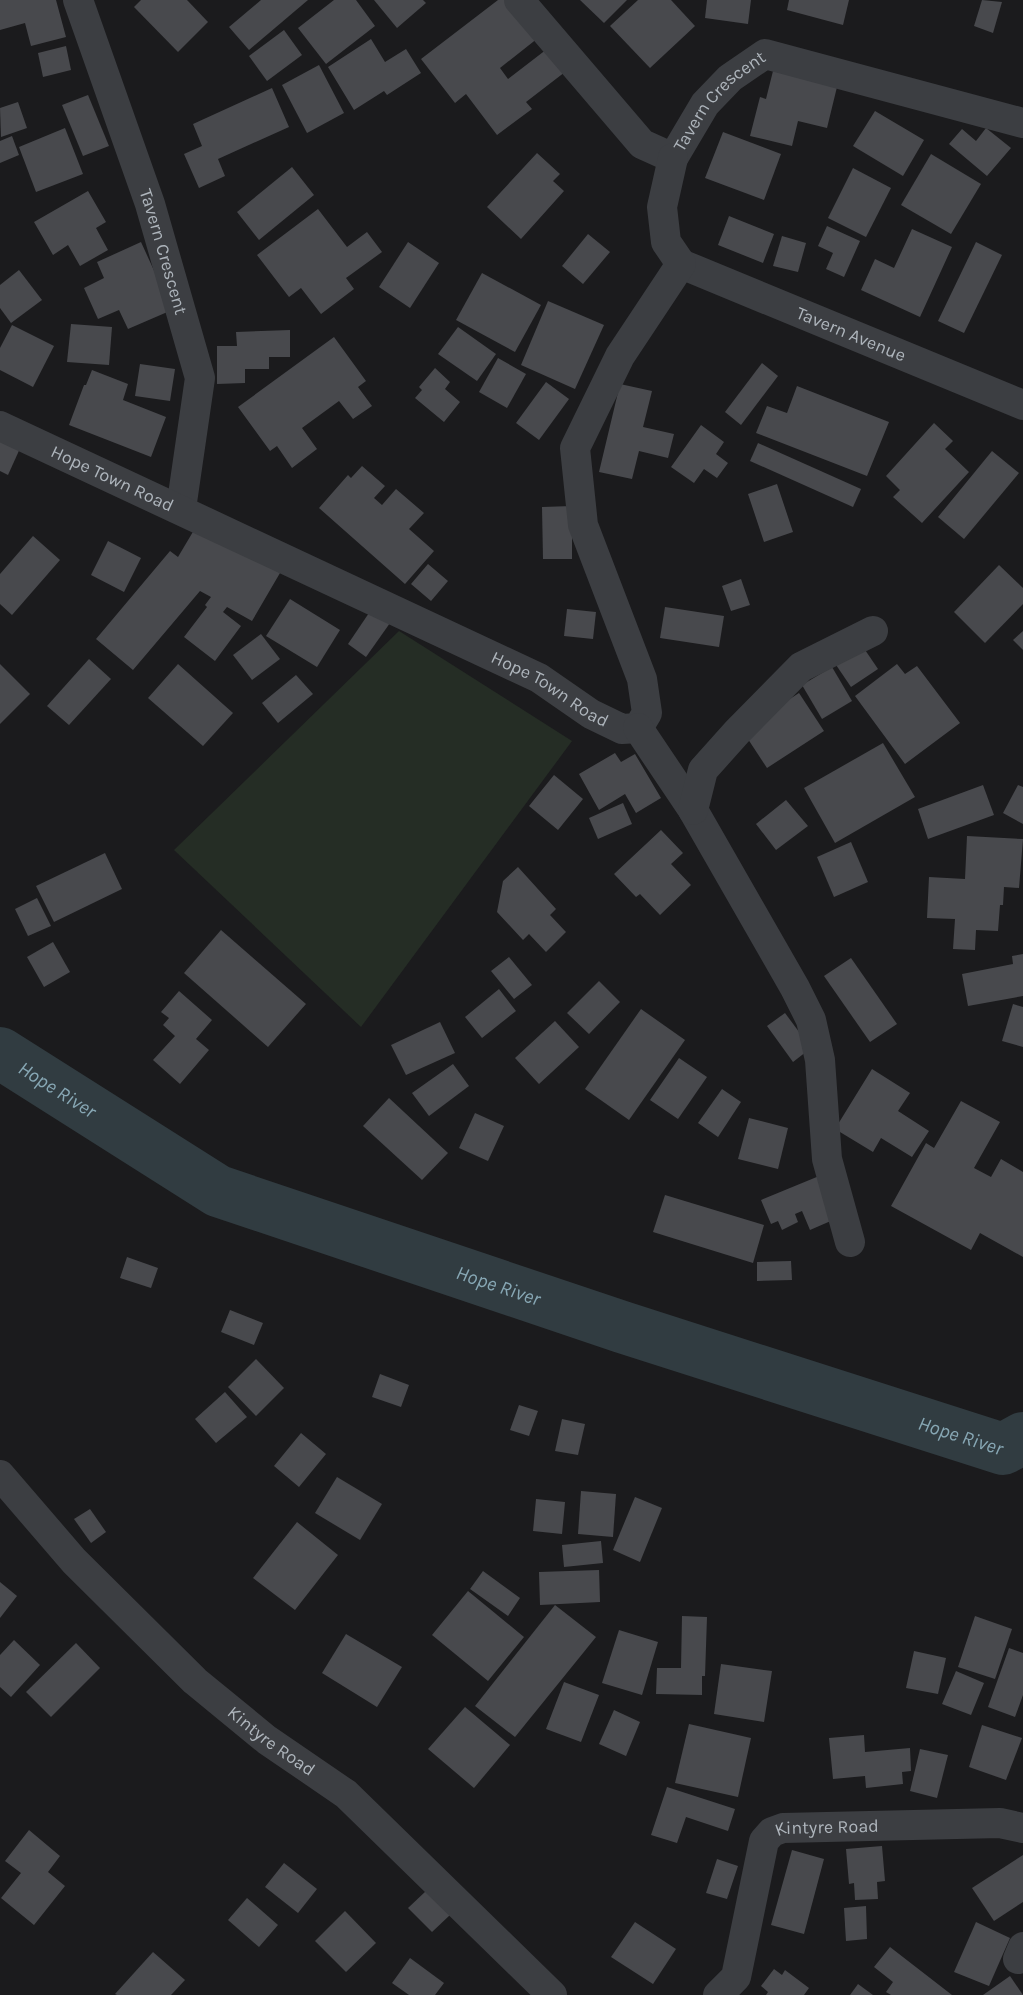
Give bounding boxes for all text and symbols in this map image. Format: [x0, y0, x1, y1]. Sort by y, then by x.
street label: Tavern Crescent [668, 46, 770, 155]
street label: Tavern Crescent [135, 186, 192, 317]
street label: Tavern Avenue [793, 302, 909, 367]
street label: Hope Town Road [47, 440, 177, 517]
street label: Hope Town Road [488, 646, 612, 732]
water label: Hope River [14, 1056, 102, 1123]
water label: Hope River [453, 1261, 545, 1311]
water label: Hope River [915, 1411, 1007, 1460]
street label: Kintyre Road [223, 1701, 319, 1781]
street label: Kintyre Road [772, 1815, 879, 1841]

